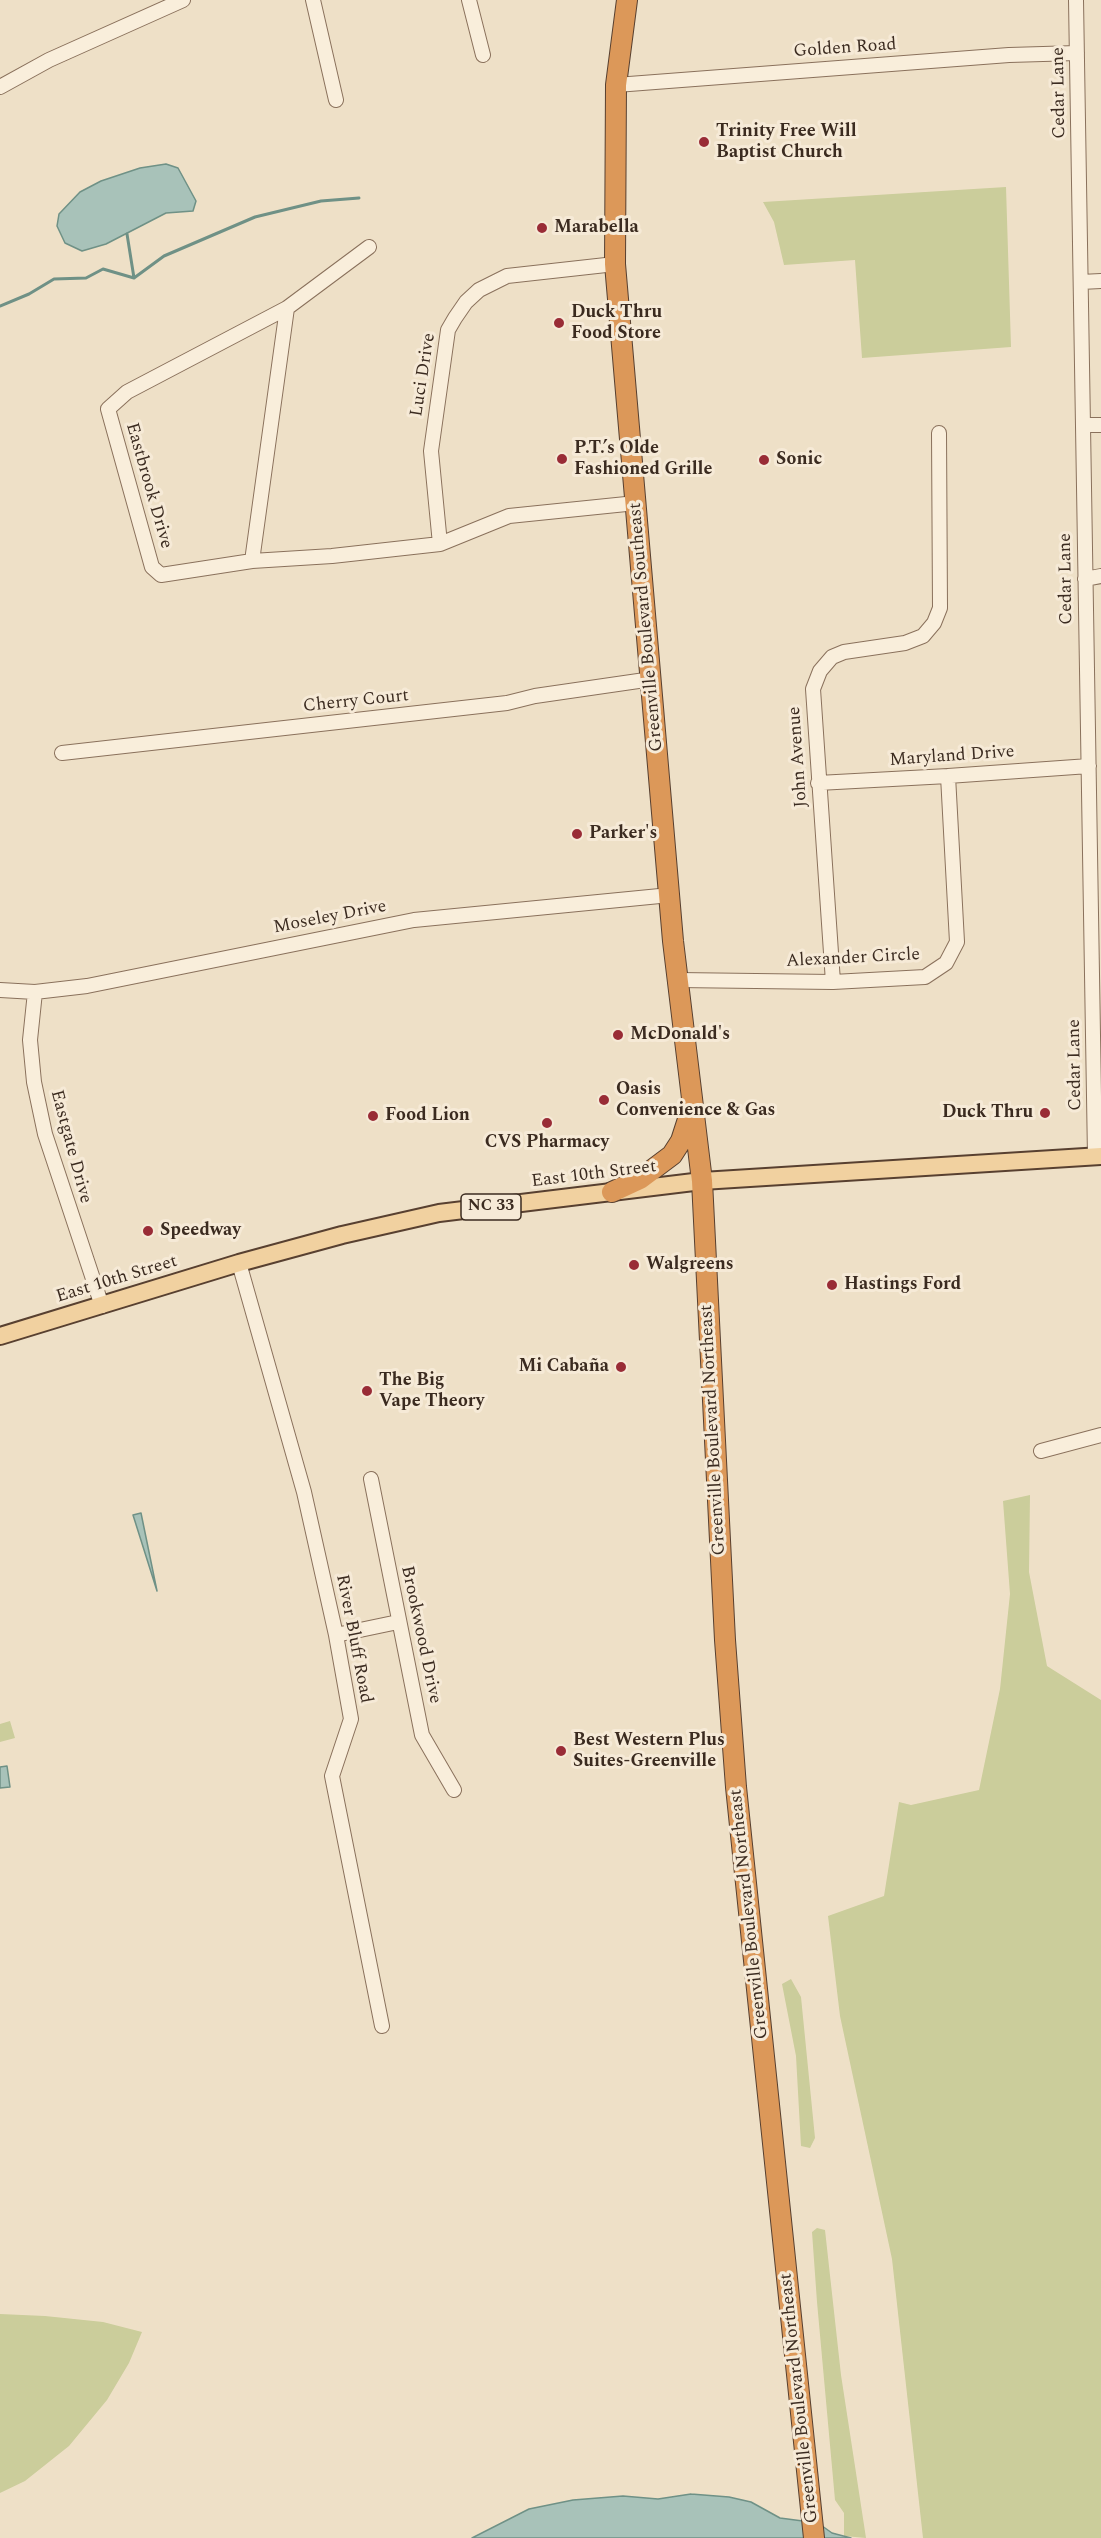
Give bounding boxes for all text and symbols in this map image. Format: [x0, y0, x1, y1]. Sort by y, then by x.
street label: Golden Road [793, 35, 897, 63]
street label: Cedar Lane [1048, 47, 1072, 139]
place label: Trinity Free Will Baptist Church [716, 121, 857, 164]
marker: Trinity Free Will Baptist Church [697, 135, 711, 149]
place label: Marabella [554, 217, 639, 239]
marker: Marabella [535, 221, 549, 235]
place label: Duck Thru Food Store [571, 302, 662, 344]
marker: Duck Thru Food Store [552, 316, 566, 330]
street label: Luci Drive [407, 332, 441, 418]
street label: Eastbrook Drive [120, 421, 176, 551]
place label: P.T.’s Olde Fashioned Grille [574, 438, 712, 480]
place label: Sonic [776, 449, 822, 471]
marker: P.T.’s Olde Fashioned Grille [555, 452, 569, 466]
marker: Sonic [757, 453, 771, 467]
street label: Greenville Boulevard Southeast [625, 502, 669, 752]
street label: Cedar Lane [1055, 533, 1079, 625]
street label: Cherry Court [302, 686, 410, 718]
street label: John Avenue [785, 706, 813, 808]
street label: Maryland Drive [889, 742, 1015, 772]
place label: Parker's [589, 823, 657, 845]
marker: Parker's [570, 827, 584, 841]
street label: Moseley Drive [272, 896, 388, 940]
street label: Alexander Circle [785, 945, 921, 973]
street label: Cedar Lane [1064, 1019, 1088, 1111]
place label: McDonald's [630, 1024, 730, 1046]
marker: McDonald's [611, 1028, 625, 1042]
place label: Oasis Convenience & Gas [616, 1079, 775, 1122]
street label: Eastgate Drive [44, 1088, 96, 1206]
marker: Oasis Convenience & Gas [597, 1093, 611, 1107]
place label: Duck Thru [942, 1102, 1033, 1124]
place label: Food Lion [385, 1105, 470, 1127]
marker: Duck Thru [1038, 1106, 1052, 1120]
marker: Food Lion [366, 1109, 380, 1123]
marker: CVS Pharmacy [540, 1116, 554, 1130]
place label: CVS Pharmacy [485, 1132, 609, 1154]
street label: East 10th Street [530, 1157, 658, 1193]
road number: NC 33 [461, 1194, 521, 1220]
place label: Speedway [160, 1220, 241, 1242]
marker: Speedway [141, 1224, 155, 1238]
street label: East 10th Street [54, 1251, 180, 1309]
place label: Walgreens [646, 1254, 734, 1276]
marker: Walgreens [627, 1258, 641, 1272]
place label: Hastings Ford [844, 1274, 961, 1296]
marker: Hastings Ford [825, 1278, 839, 1292]
street label: Greenville Boulevard Northeast [697, 1304, 731, 1556]
place label: Mi Cabaña [518, 1356, 609, 1378]
marker: Mi Cabaña [614, 1360, 628, 1374]
place label: The Big Vape Theory [379, 1370, 484, 1412]
marker: The Big Vape Theory [360, 1384, 374, 1398]
street label: Brookwood Drive [395, 1564, 445, 1706]
street label: River Bluff Road [330, 1573, 376, 1705]
place label: Best Western Plus Suites-Greenville [573, 1730, 725, 1772]
marker: Best Western Plus Suites-Greenville [554, 1744, 568, 1758]
street label: Greenville Boulevard Northeast [726, 1788, 774, 2040]
street label: Greenville Boulevard Northeast [776, 2272, 824, 2524]

